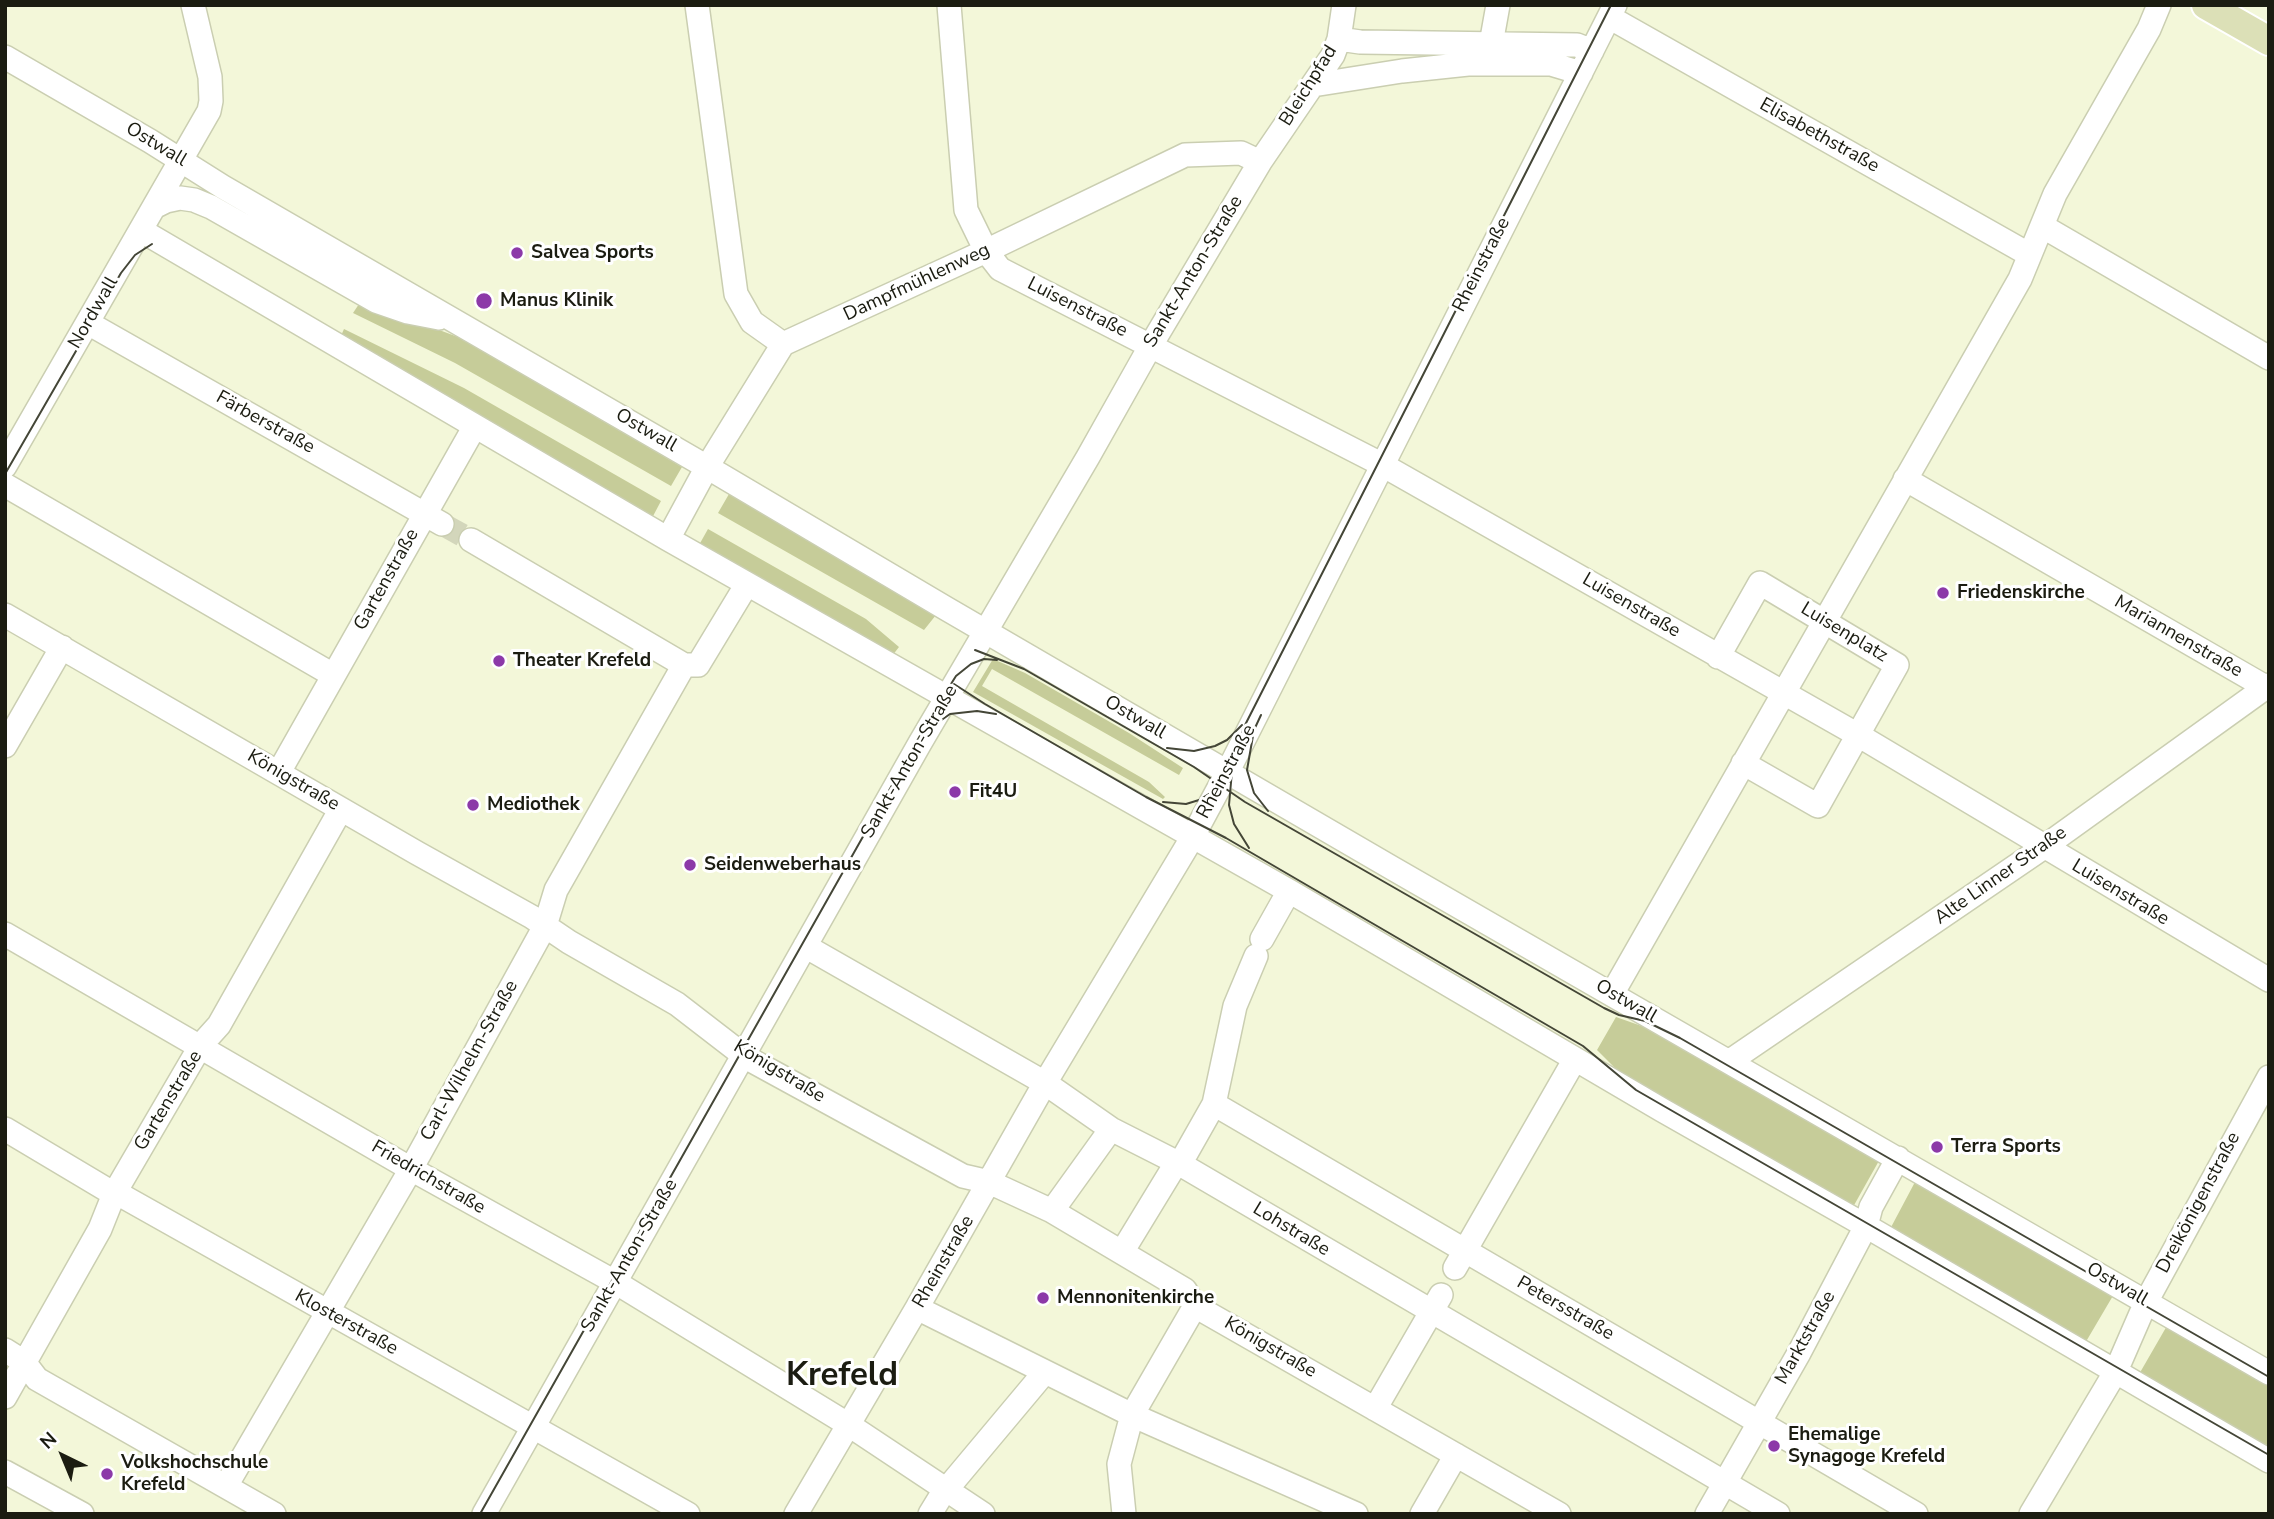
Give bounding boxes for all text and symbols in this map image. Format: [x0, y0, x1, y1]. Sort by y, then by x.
street label: Bleichpfad [1275, 41, 1343, 131]
street label: Elisabethstraße [1755, 94, 1883, 178]
street label: Ostwall [121, 118, 191, 172]
street label: Sankt-Anton-Straße [1140, 192, 1248, 352]
street label: Rheinstraße [1448, 214, 1516, 316]
street label: Dampfmühlenweg [840, 239, 994, 327]
place label: Salvea Sports [531, 242, 654, 264]
marker: Salvea Sports [509, 245, 525, 261]
street label: Nordwall [64, 273, 124, 353]
street label: Luisenstraße [1023, 273, 1131, 343]
place label: Manus Klinik [500, 290, 613, 312]
marker: Manus Klinik [474, 291, 494, 311]
street label: Färberstraße [212, 387, 318, 459]
street label: Ostwall [611, 404, 681, 458]
street label: Gartenstraße [350, 525, 424, 635]
street label: Luisenstraße [1578, 569, 1684, 643]
place label: Friedenskirche [1957, 582, 2085, 604]
marker: Friedenskirche [1935, 585, 1951, 601]
street label: Mariannenstraße [2110, 591, 2246, 683]
street label: Luisenplatz [1796, 598, 1892, 668]
place label: Theater Krefeld [513, 650, 651, 672]
marker: Theater Krefeld [491, 653, 507, 669]
street label: Sankt-Anton-Straße [857, 681, 963, 843]
street label: Ostwall [1100, 691, 1170, 745]
street label: Rheinstraße [1193, 721, 1261, 823]
street label: Königstraße [243, 745, 343, 817]
place label: Fit4U [969, 781, 1017, 803]
marker: Fit4U [947, 784, 963, 800]
place label: Mediothek [487, 794, 580, 816]
marker: Mediothek [465, 797, 481, 813]
street label: Alte Linner Straße [1931, 822, 2071, 930]
place label: Seidenweberhaus [704, 854, 861, 876]
street label: Luisenstraße [2067, 855, 2173, 931]
marker: Seidenweberhaus [682, 857, 698, 873]
street label: Ostwall [1591, 975, 1661, 1029]
street label: Carl-Wilhelm-Straße [416, 977, 524, 1145]
street label: Königstraße [729, 1036, 829, 1108]
street label: Gartenstraße [130, 1047, 208, 1155]
street label: Dreikönigenstraße [2152, 1129, 2246, 1277]
street label: Friedrichstraße [367, 1136, 489, 1220]
place label: Terra Sports [1951, 1136, 2061, 1158]
marker: Terra Sports [1929, 1139, 1945, 1155]
street label: Sankt-Anton-Straße [577, 1175, 683, 1337]
street label: Lohstraße [1248, 1198, 1334, 1262]
street label: Rheinstraße [908, 1212, 980, 1312]
street label: Ostwall [2082, 1258, 2152, 1312]
street label: Petersstraße [1512, 1272, 1618, 1346]
street label: Klosterstraße [290, 1285, 402, 1361]
place label: Mennonitenkirche [1057, 1287, 1214, 1309]
street label: Marktstraße [1771, 1287, 1841, 1389]
marker: Mennonitenkirche [1035, 1290, 1051, 1306]
street label: Königstraße [1220, 1312, 1320, 1384]
district label: Krefeld [786, 1357, 898, 1397]
north arrow [28, 1421, 98, 1491]
place label: Ehemalige Synagoge Krefeld [1788, 1424, 1945, 1468]
text: N [35, 1426, 63, 1455]
marker: Ehemalige Synagoge Krefeld [1766, 1438, 1782, 1454]
place label: Volkshochschule Krefeld [121, 1452, 268, 1496]
marker: Volkshochschule Krefeld [99, 1466, 115, 1482]

